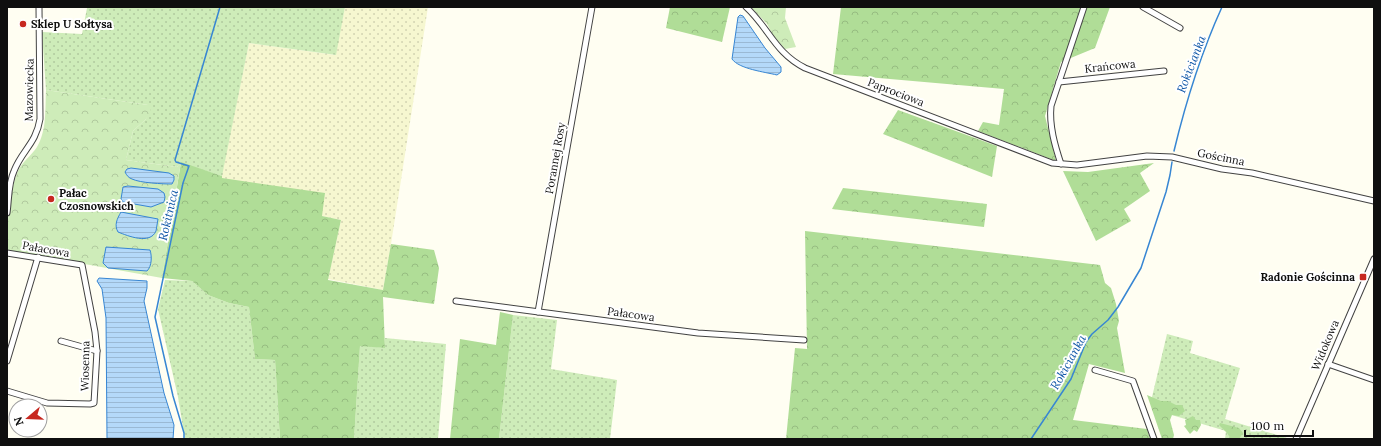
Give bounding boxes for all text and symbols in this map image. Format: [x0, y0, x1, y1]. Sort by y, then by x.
place label: Sklep U Sołtysa [31, 17, 112, 31]
marker: Sklep U Sołtysa [18, 19, 28, 29]
water label: Rokicianka [1173, 33, 1209, 95]
street label: Krańcowa [1084, 56, 1136, 76]
street label: Mazowiecka [21, 58, 37, 122]
street label: Paprociowa [866, 75, 927, 109]
street label: Porannej Rosy [542, 121, 568, 195]
street label: Gościnna [1196, 146, 1246, 169]
place label: Pałac Czosnowskich [59, 186, 134, 213]
water label: Rokitnica [155, 188, 181, 242]
marker: Pałac Czosnowskich [46, 194, 56, 204]
street label: Pałacowa [21, 238, 71, 260]
place label: Radonie Gościnna [1261, 270, 1355, 284]
marker: Radonie Gościnna [1358, 272, 1368, 282]
street label: Pałacowa [606, 304, 656, 324]
street label: Widokowa [1308, 317, 1342, 372]
water label: Rokicianka [1047, 332, 1089, 392]
street label: Wiosenna [78, 340, 92, 391]
north arrow [8, 398, 48, 438]
scale bar [1245, 412, 1313, 438]
text: N [10, 414, 27, 428]
text: 100 m [1251, 418, 1284, 433]

